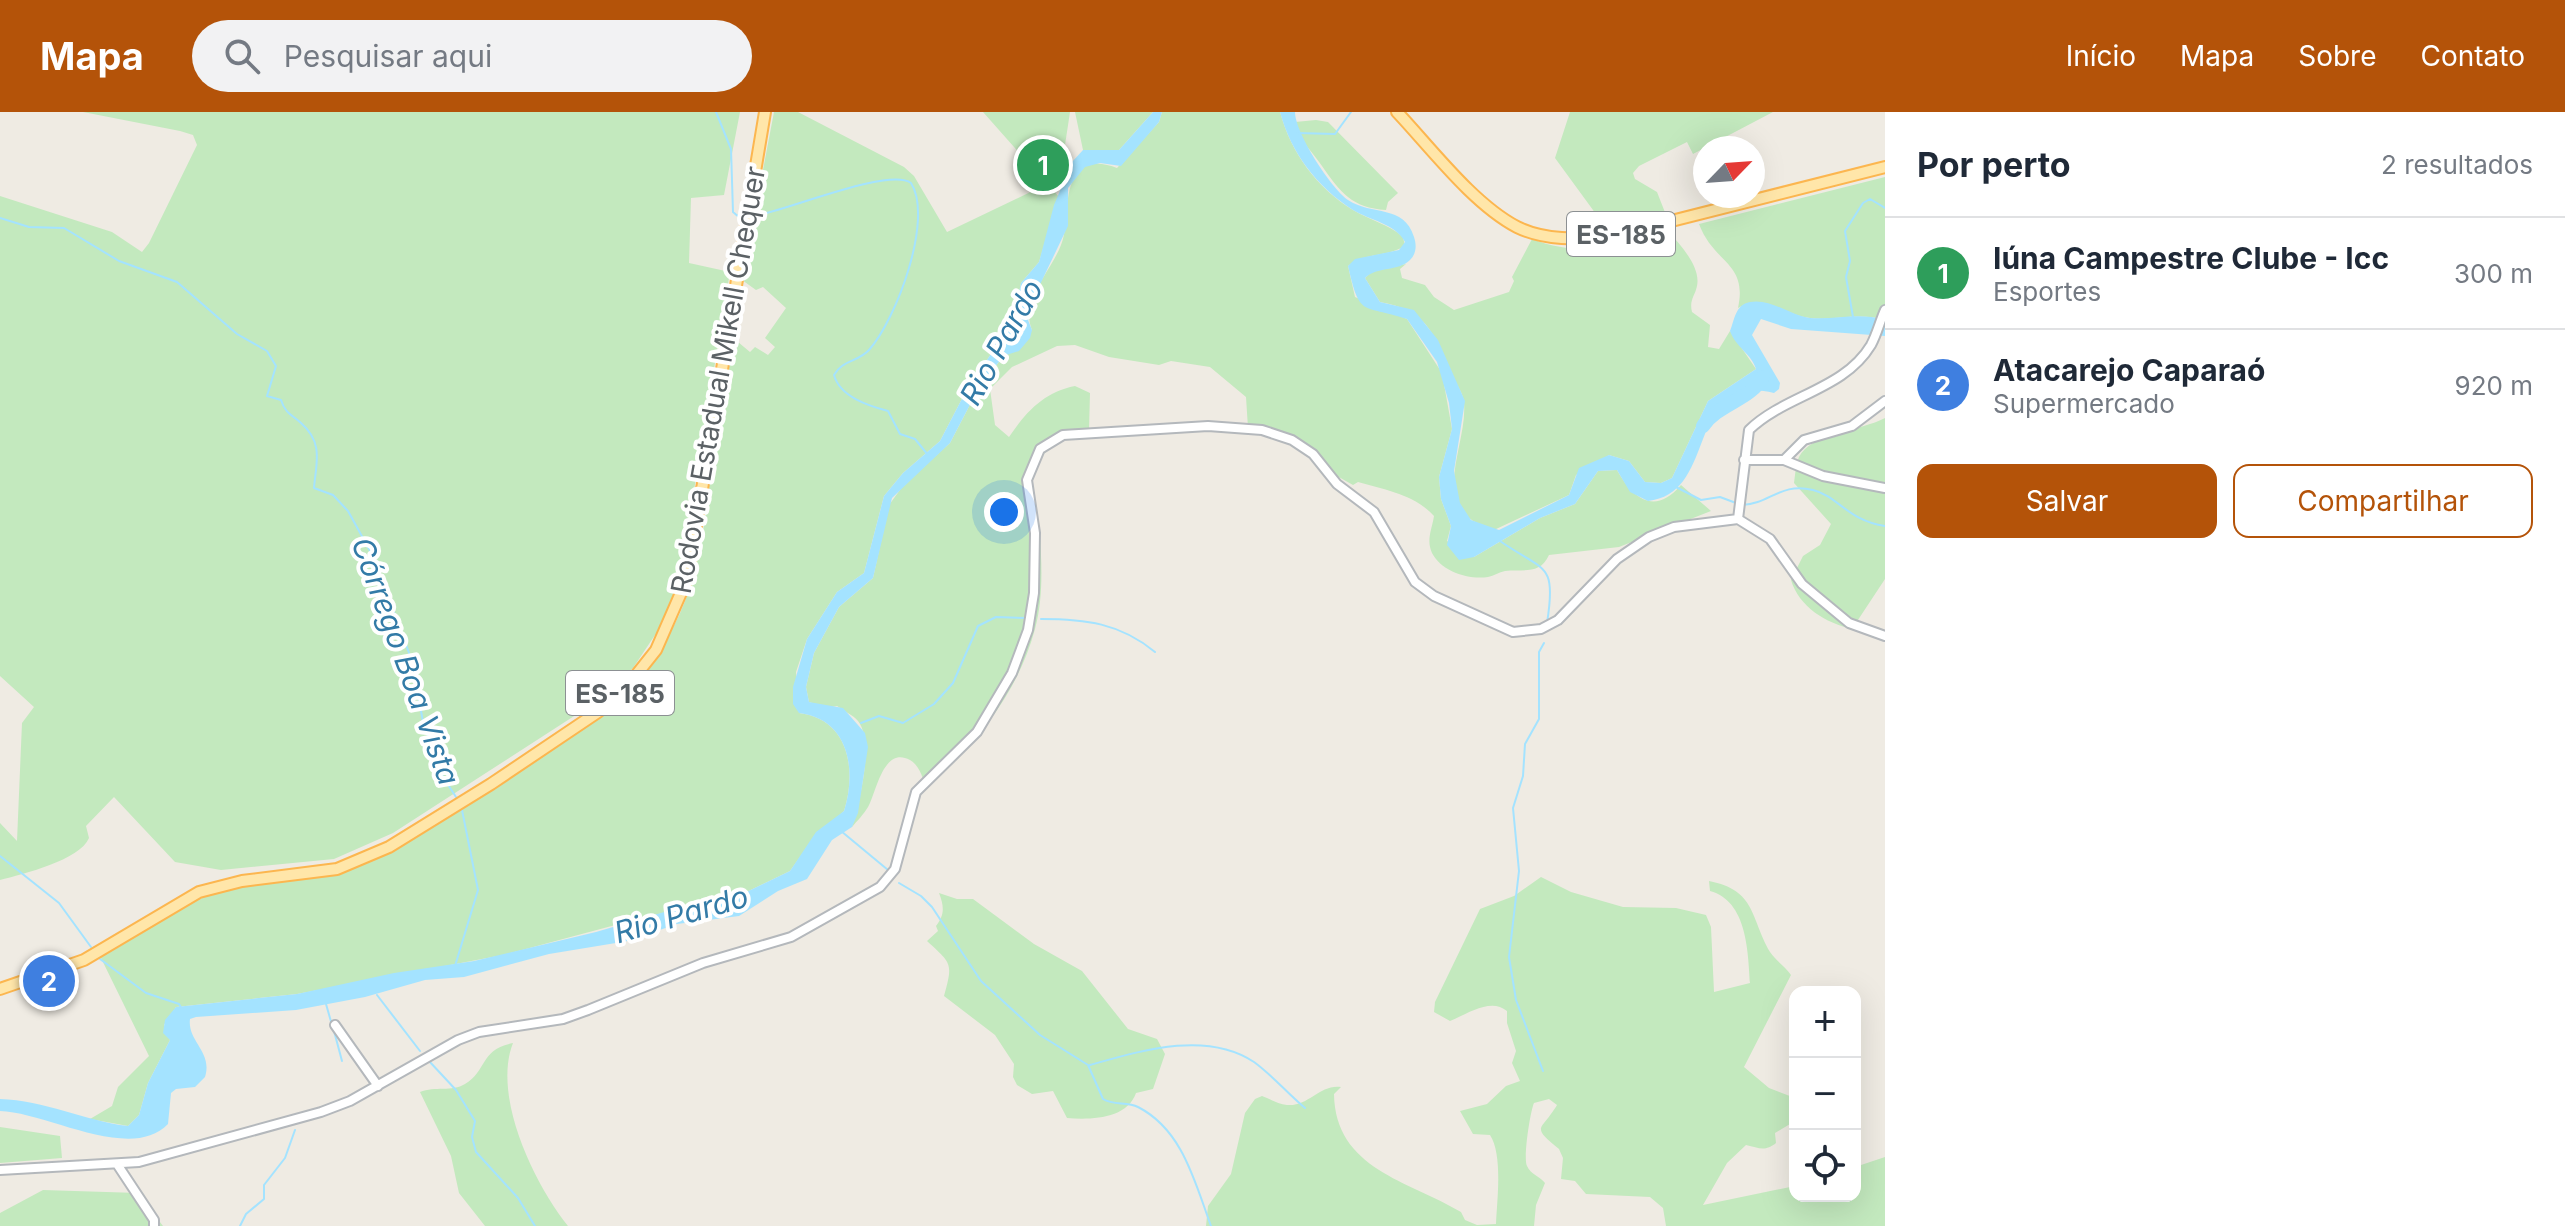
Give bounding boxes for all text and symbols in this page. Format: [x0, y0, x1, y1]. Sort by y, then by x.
search box [192, 20, 752, 92]
text: Mapa [40, 33, 144, 79]
icon: search [220, 34, 264, 78]
text: Pesquisar aqui [284, 38, 492, 74]
text: Início [2066, 39, 2136, 73]
text: Mapa [2180, 39, 2254, 73]
text: Sobre [2298, 39, 2377, 73]
text: Contato [2421, 39, 2525, 73]
pin: 1 [1017, 135, 1069, 195]
north arrow [1693, 136, 1765, 208]
text: Por perto [1917, 144, 2071, 185]
text: 2 resultados [2381, 149, 2533, 180]
street label: Rodovia Estadual Mikell Chequer [664, 164, 772, 596]
road number: ES-185 [1567, 212, 1675, 256]
text: Iúna Campestre Clube - Icc [1993, 240, 2389, 276]
text: 1 [1937, 258, 1949, 289]
text: 300 m [2454, 258, 2533, 289]
water label: Rio Pardo [952, 273, 1050, 411]
text: Esportes [1993, 276, 2101, 307]
text: Atacarejo Caparaó [1993, 352, 2265, 388]
text: 2 [1935, 370, 1951, 401]
text: 920 m [2455, 370, 2533, 401]
text: Supermercado [1993, 388, 2175, 419]
button: Salvar [1917, 464, 2217, 538]
button: Compartilhar [2233, 464, 2533, 538]
your location [984, 492, 1024, 532]
water label: Córrego Boa Vista [344, 532, 468, 790]
road number: ES-185 [566, 671, 674, 715]
water label: Rio Pardo [610, 878, 752, 950]
pin: 2 [23, 951, 75, 1011]
map controls [1789, 986, 1861, 1202]
button: + [1789, 986, 1861, 1058]
button: − [1789, 1058, 1861, 1130]
button: locate [1789, 1130, 1861, 1202]

